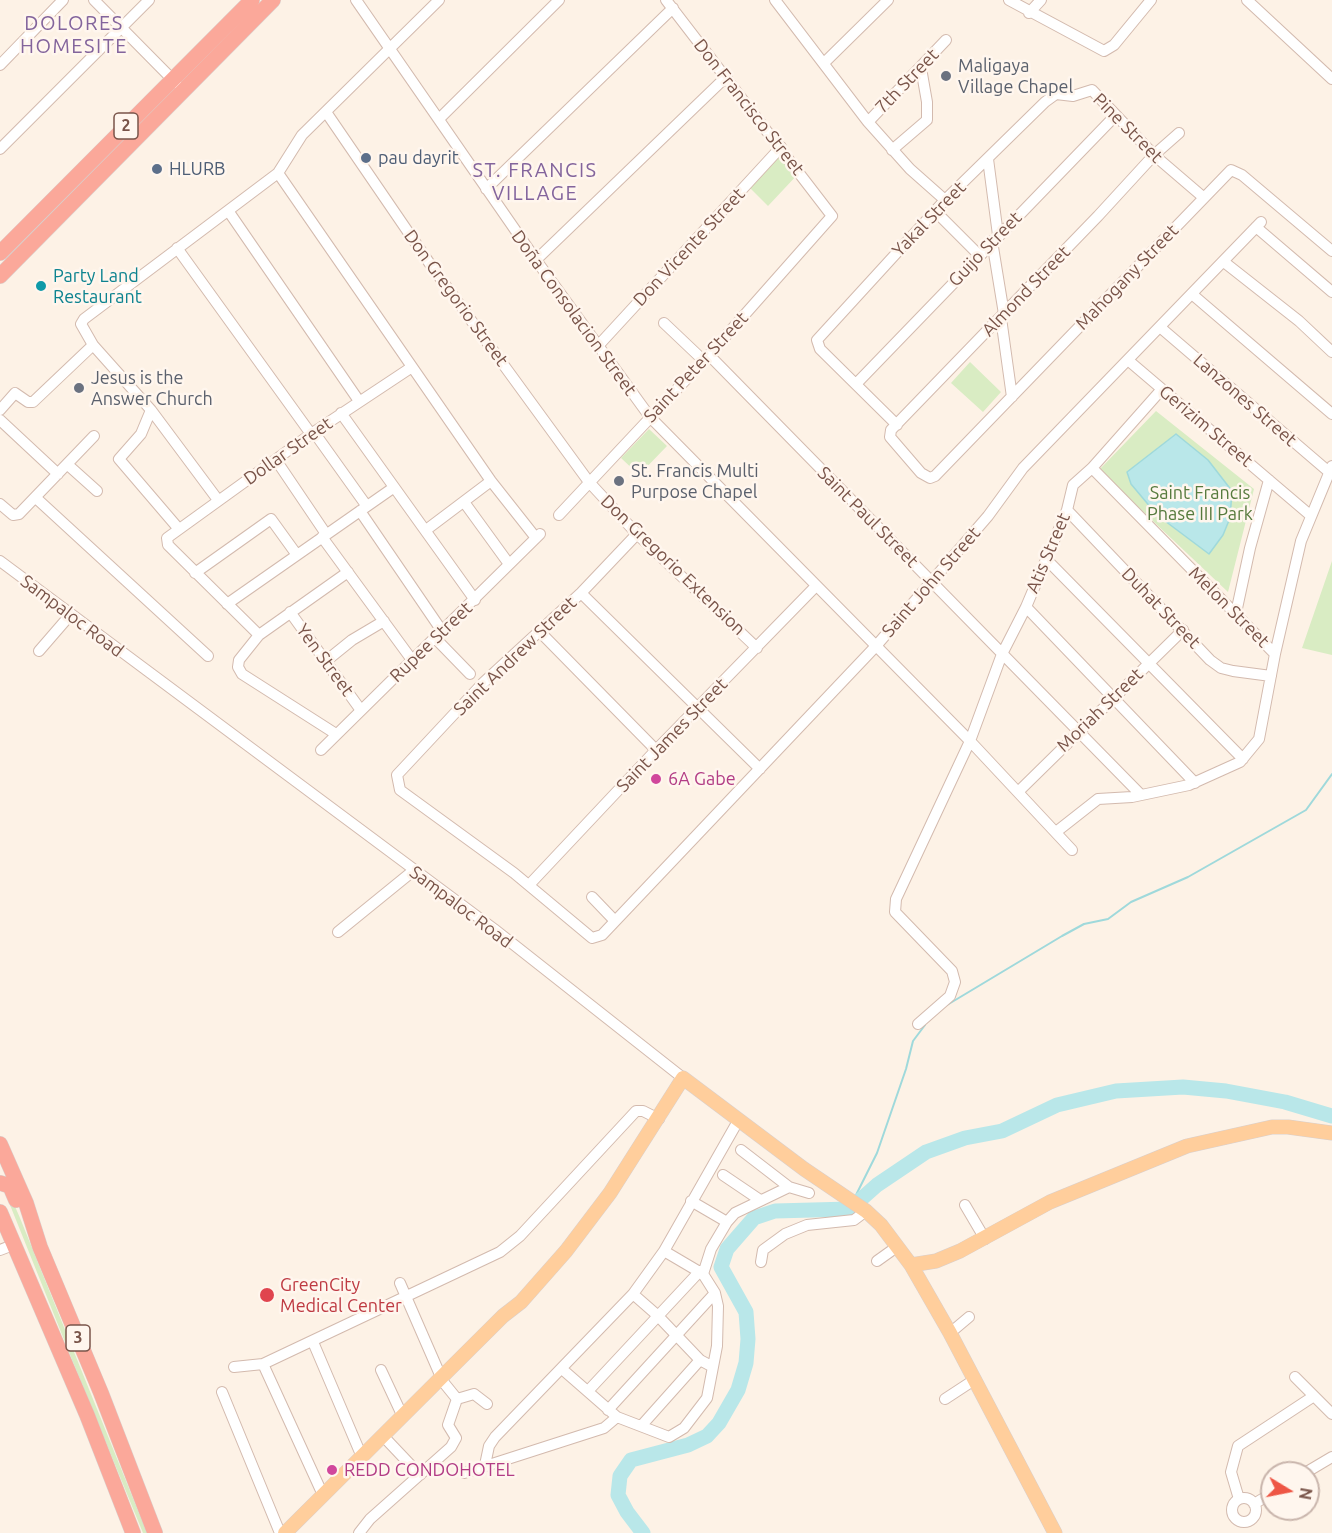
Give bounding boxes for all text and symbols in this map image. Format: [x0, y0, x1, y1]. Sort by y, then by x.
district label: DOLORES HOMESITE [20, 11, 128, 58]
street label: Don Francisco Street [689, 35, 809, 179]
street label: 7th Street [871, 44, 943, 118]
place label: Maligaya Village Chapel [958, 55, 1073, 98]
marker: Maligaya Village Chapel [939, 69, 953, 83]
street label: Pine Street [1089, 89, 1167, 167]
road number: 2 [114, 113, 138, 139]
place label: pau dayrit [378, 147, 459, 169]
marker: pau dayrit [359, 151, 373, 165]
place label: HLURB [169, 158, 226, 180]
district label: ST. FRANCIS VILLAGE [473, 158, 597, 205]
marker: HLURB [150, 162, 164, 176]
street label: Yakal Street [888, 177, 970, 261]
street label: Don Vicente Street [629, 183, 749, 311]
street label: Guijo Street [944, 207, 1026, 291]
street label: Mahogany Street [1071, 220, 1183, 334]
street label: Don Gregorio Street [399, 226, 513, 370]
street label: Doña Consolacion Street [507, 226, 641, 400]
street label: Almond Street [977, 241, 1075, 341]
place label: Party Land Restaurant [53, 265, 142, 308]
marker: Party Land Restaurant [34, 279, 48, 293]
street label: Saint Peter Street [639, 307, 753, 427]
street label: Lanzones Street [1189, 349, 1301, 451]
place label: Jesus is the Answer Church [91, 367, 213, 410]
marker: Jesus is the Answer Church [72, 381, 86, 395]
street label: Gerizim Street [1155, 381, 1257, 471]
street label: Dollar Street [240, 413, 336, 489]
place label: St. Francis Multi Purpose Chapel [631, 460, 759, 502]
street label: Saint Paul Street [813, 462, 923, 572]
marker: St. Francis Multi Purpose Chapel [612, 474, 626, 488]
park label: Saint Francis Phase III Park [1147, 482, 1253, 524]
street label: Don Gregorio Extension [596, 490, 750, 640]
street label: Atis Street [1021, 510, 1075, 596]
street label: Saint John Street [877, 523, 985, 641]
street label: Melon Street [1184, 562, 1274, 652]
street label: Duhat Street [1117, 563, 1205, 653]
street label: Sampaloc Road [16, 570, 128, 662]
street label: Saint Andrew Street [449, 592, 581, 720]
street label: Rupee Street [385, 597, 477, 687]
street label: Yen Street [292, 620, 358, 700]
street label: Moriah Street [1052, 664, 1148, 756]
street label: Saint James Street [612, 673, 732, 797]
place label: 6A Gabe [668, 768, 736, 790]
marker: 6A Gabe [649, 772, 663, 786]
street label: Sampaloc Road [405, 861, 517, 953]
place label: GreenCity Medical Center [280, 1274, 402, 1316]
marker: GreenCity Medical Center [258, 1286, 276, 1304]
road number: 3 [66, 1325, 90, 1351]
place label: REDD CONDOHOTEL [344, 1459, 515, 1481]
north arrow [1260, 1461, 1320, 1521]
marker: REDD CONDOHOTEL [325, 1463, 339, 1477]
text: N [1296, 1486, 1316, 1501]

